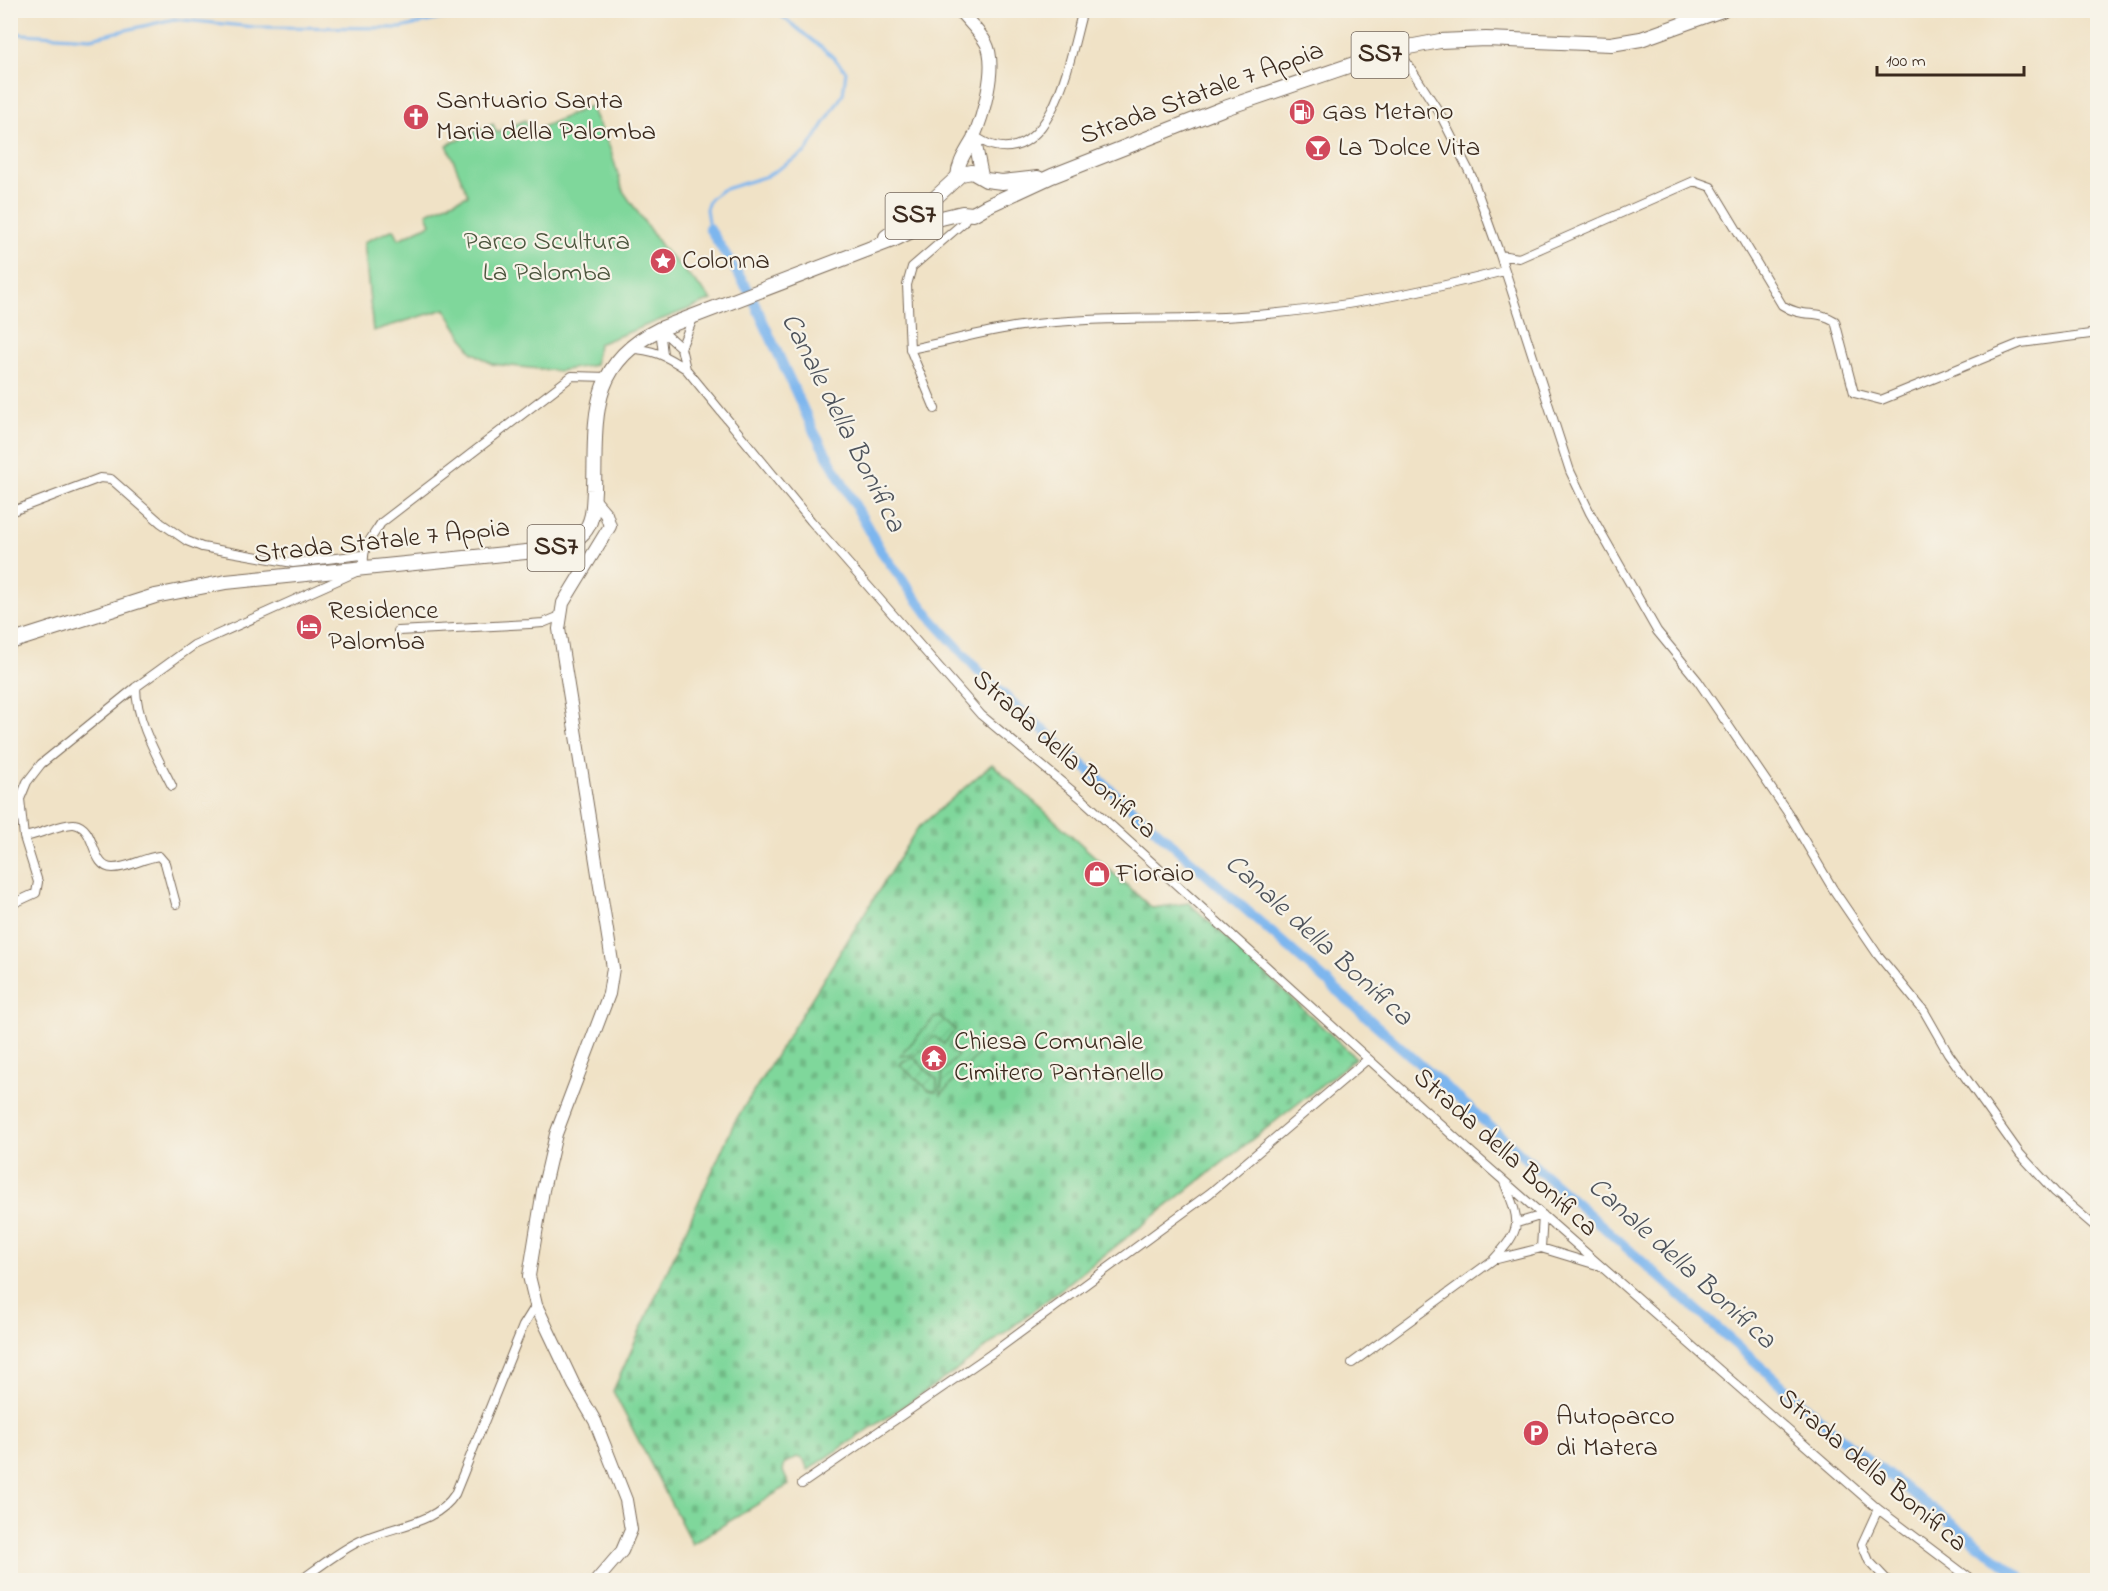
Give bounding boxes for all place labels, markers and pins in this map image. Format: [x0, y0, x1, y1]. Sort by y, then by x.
place label: Santuario Santa Maria della Palomba [436, 82, 656, 152]
place label: Gas Metano [1322, 93, 1454, 132]
fuel station icon: Gas Metano [1287, 97, 1317, 127]
church icon: Santuario Santa Maria della Palomba [401, 102, 431, 132]
place label: La Dolce Vita [1338, 129, 1480, 168]
bar icon: La Dolce Vita [1303, 133, 1333, 163]
place label: Colonna [682, 242, 770, 281]
place icon: Colonna [648, 246, 678, 276]
place label: Residence Palomba [328, 592, 439, 662]
hotel icon: Residence Palomba [294, 612, 324, 642]
place label: Fioraio [1115, 855, 1194, 894]
shop icon: Fioraio [1082, 859, 1112, 889]
place label: Chiesa Comunale Cimitero Pantanello [954, 1023, 1164, 1093]
temple icon: Chiesa Comunale Cimitero Pantanello [919, 1043, 949, 1073]
place label: Autoparco di Matera [1556, 1398, 1675, 1468]
parking icon: Autoparco di Matera [1521, 1418, 1551, 1448]

